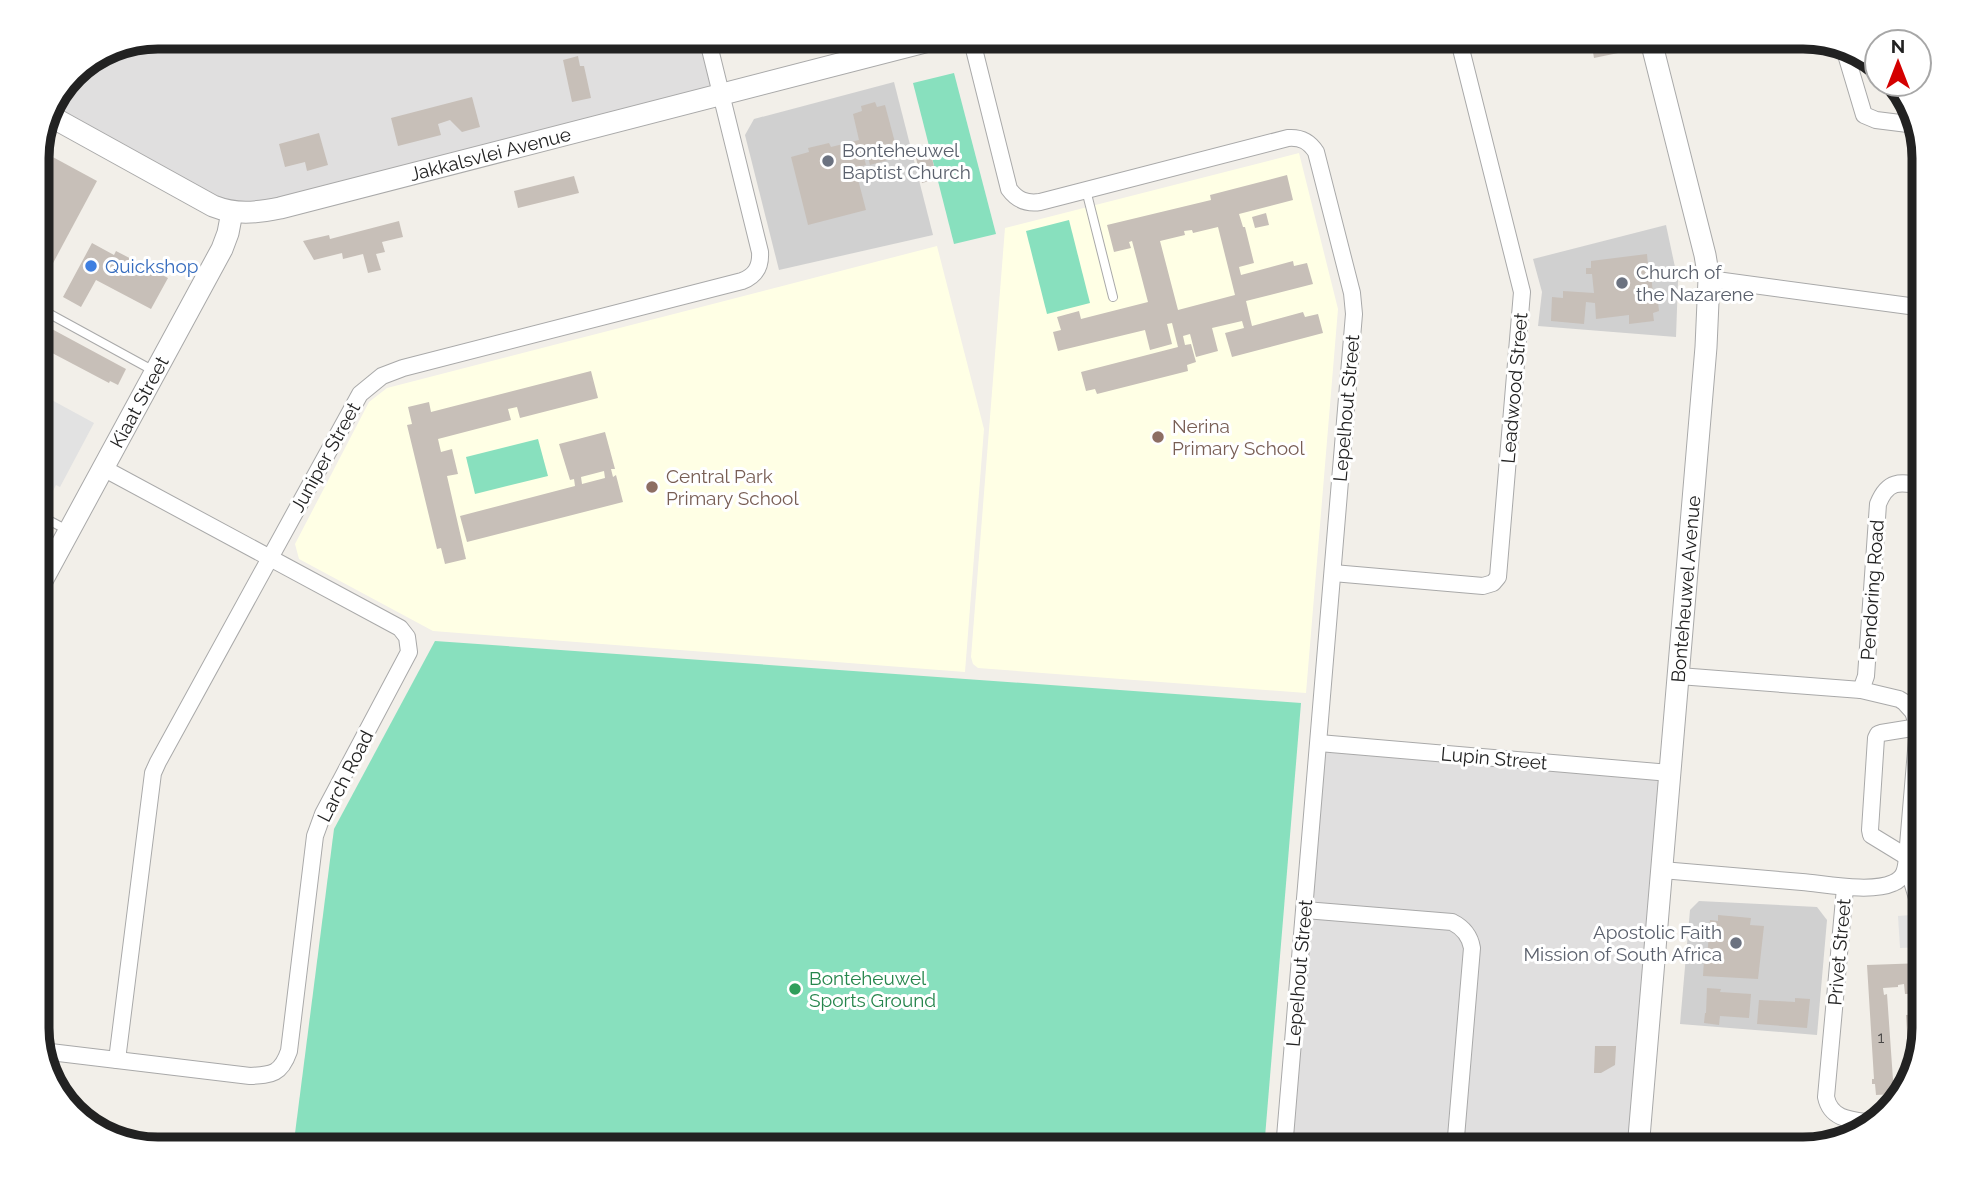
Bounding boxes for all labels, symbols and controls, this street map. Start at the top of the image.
north arrow [1863,28,1933,98]
text: N [1891,35,1905,57]
street label: Jakkalsvlei Avenue [407,123,573,185]
place label: Bonteheuwel Baptist Church [842,139,971,183]
marker: Bonteheuwel Baptist Church [820,153,836,169]
place label: Quickshop [105,255,198,277]
marker: Quickshop [83,258,99,274]
place label: Church of the Nazarene [1636,261,1754,305]
marker: Church of the Nazarene [1614,275,1630,291]
street label: Leadwood Street [1496,311,1532,464]
street label: Lepelhout Street [1329,333,1363,482]
street label: Kiaat Street [105,352,173,452]
street label: Juniper Street [286,398,365,516]
place label: Nerina Primary School [1172,415,1305,459]
marker: Nerina Primary School [1150,429,1166,445]
place label: Central Park Primary School [666,465,799,509]
marker: Central Park Primary School [644,479,660,495]
street label: Bonteheuwel Avenue [1667,495,1704,683]
street label: Pendoring Road [1856,519,1888,661]
street label: Larch Road [313,727,377,825]
street label: Lupin Street [1440,742,1549,774]
street label: Privet Street [1823,897,1855,1006]
street label: Lepelhout Street [1282,898,1316,1047]
place label: Apostolic Faith Mission of South Africa [1523,921,1722,965]
marker: Apostolic Faith Mission of South Africa [1728,935,1744,951]
place label: Bonteheuwel Sports Ground [809,967,936,1011]
marker: Bonteheuwel Sports Ground [787,981,803,997]
house number: 1 [1878,1028,1885,1047]

